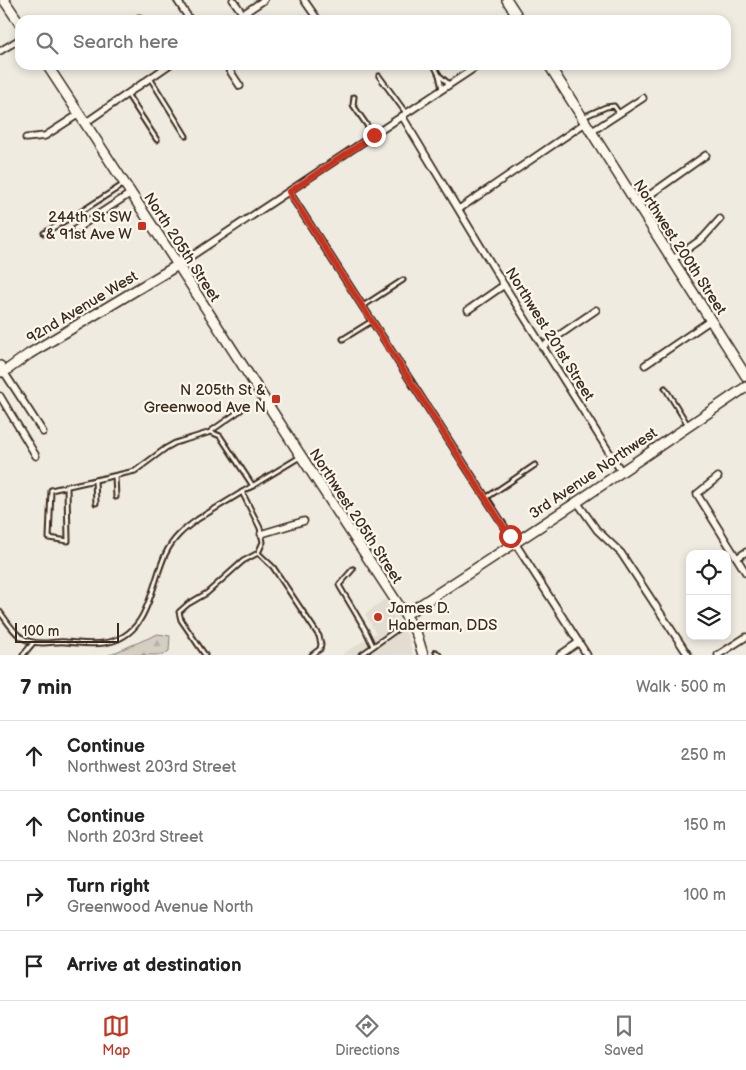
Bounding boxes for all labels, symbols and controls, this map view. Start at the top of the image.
search box [15,15,731,70]
icon: search [33,29,61,57]
text: Search here [73,31,178,54]
route end [363,124,386,147]
street label: Northwest 200th Street [629,176,731,319]
street label: North 205th Street [139,189,224,306]
place label: 244th St SW & 91st Ave W [46,208,132,244]
marker: 244th St SW & 91st Ave W [136,220,148,232]
street label: Northwest 201st Street [501,264,599,405]
street label: 92nd Avenue West [23,267,142,348]
place label: N 205th St & Greenwood Ave N [144,381,266,417]
marker: N 205th St & Greenwood Ave N [270,393,282,405]
street label: 3rd Avenue Northwest [526,423,661,523]
street label: Northwest 205th Street [305,445,407,588]
route start [499,525,522,548]
map controls [686,550,731,640]
button: locate [686,550,731,595]
button: layers [686,595,731,640]
place label: James D. Haberman, DDS [388,599,497,635]
marker: James D. Haberman, DDS [372,611,384,623]
scale bar [15,620,119,643]
text: 100 m [22,623,59,640]
text: 7 min [20,675,72,700]
text: Walk · 500 m [636,678,726,697]
text: Continue [67,735,145,758]
icon: ahead [20,742,48,770]
text: 250 m [680,746,726,765]
text: Northwest 203rd Street [67,758,236,777]
text: Continue [67,805,145,828]
icon: ahead [20,812,48,840]
text: 150 m [684,816,726,835]
text: North 203rd Street [67,828,203,847]
text: Turn right [67,875,150,898]
icon: right [20,882,48,910]
text: 100 m [683,886,726,905]
text: Greenwood Avenue North [67,898,253,917]
icon: arrive [20,952,48,980]
text: Arrive at destination [67,954,242,977]
tab: Map [102,1012,131,1059]
tab: Directions [335,1012,400,1059]
tab: Saved [604,1012,644,1059]

